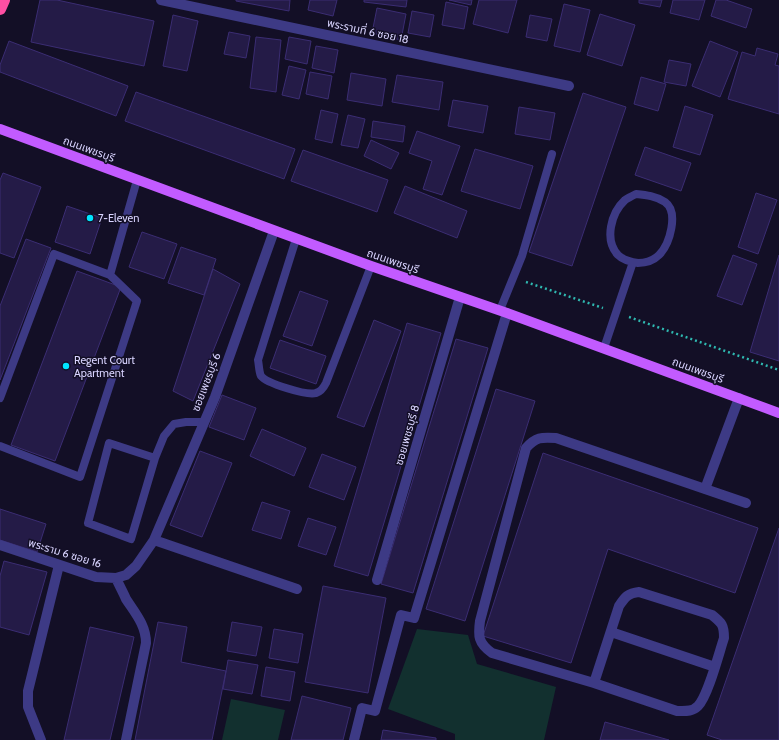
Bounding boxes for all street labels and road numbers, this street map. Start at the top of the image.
street label: พระรามที่ 6 ซอย 18 [326,15,410,46]
street label: ถนนเพชรบุรี [61,133,117,165]
street label: ถนนเพชรบุรี [365,246,421,277]
street label: ซอยเพชรบุรี 6 [188,351,224,413]
street label: ถนนเพชรบุรี [670,354,726,386]
street label: ซอยเพชรบุรี 8 [392,403,422,467]
street label: พระราม 6 ซอย 16 [27,535,103,571]

